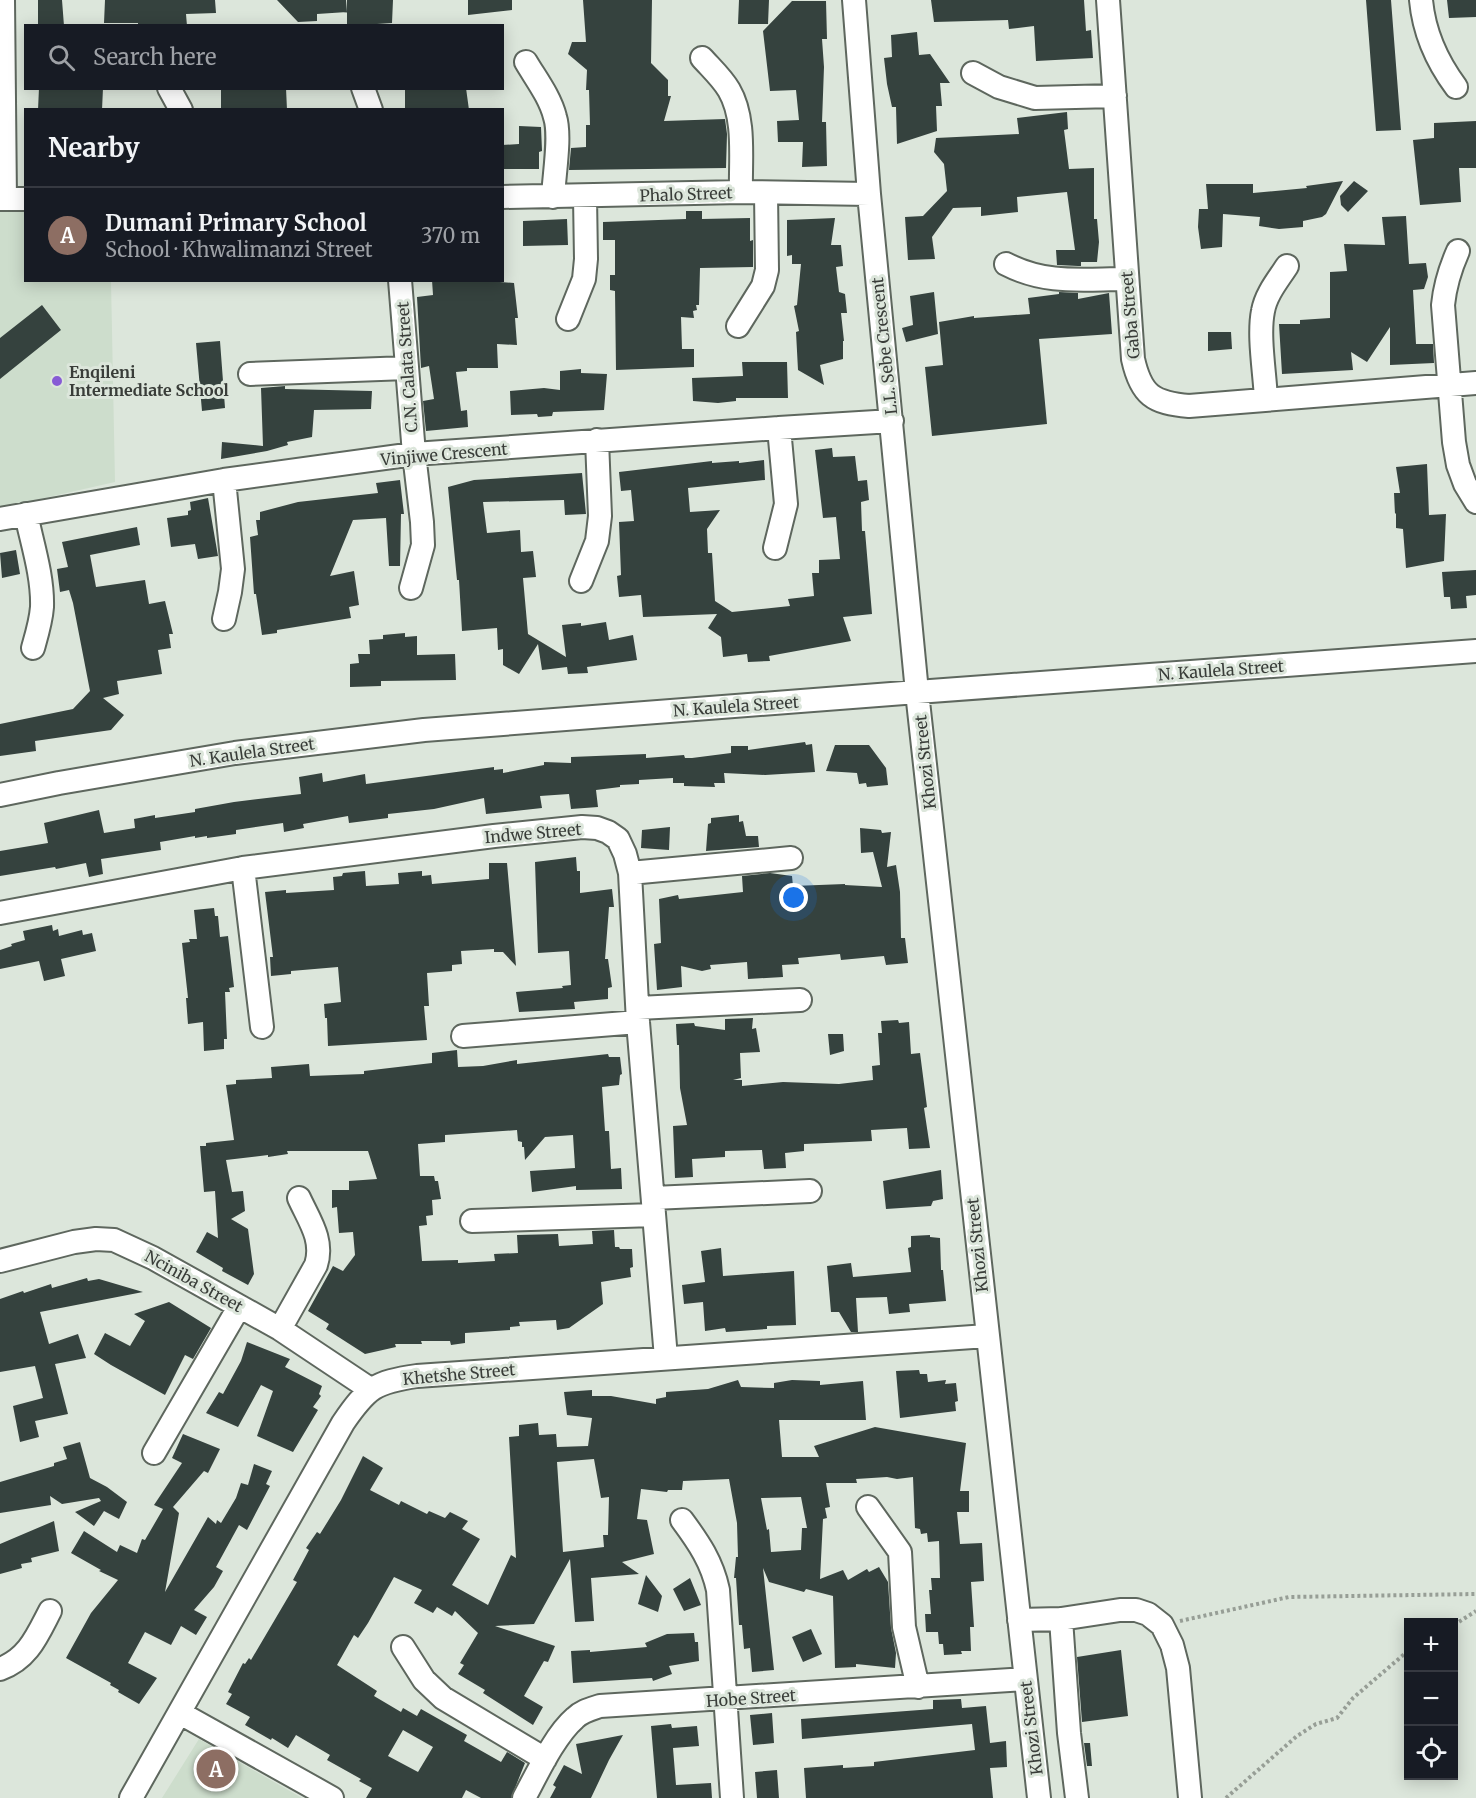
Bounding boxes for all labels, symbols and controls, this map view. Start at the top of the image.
search box [24,24,504,90]
icon: search [45,41,78,74]
text: Search here [93,43,216,71]
text: Nearby [48,131,140,164]
street label: Phalo Street [639,182,734,206]
text: Dumani Primary School [105,209,367,237]
text: A [60,223,75,248]
text: 370 m [421,223,480,248]
text: School · Khwalimanzi Street [105,237,373,262]
street label: Gaba Street [1116,270,1144,360]
street label: L.L. Sebe Crescent [867,276,901,416]
street label: C.N. Calata Street [392,300,422,433]
place label: Enqileni Intermediate School [69,362,229,400]
marker: Enqileni Intermediate School [50,374,64,388]
street label: Vinjiwe Crescent [379,438,509,470]
street label: N. Kaulela Street [1157,656,1285,684]
street label: N. Kaulela Street [672,692,800,720]
street label: Khozi Street [910,713,940,810]
street label: N. Kaulela Street [188,733,317,771]
street label: Indwe Street [484,819,583,847]
your location [779,883,808,912]
street label: Khozi Street [962,1196,992,1293]
street label: Nciniba Street [141,1246,247,1317]
street label: Khetshe Street [402,1359,517,1389]
map controls [1404,1618,1458,1780]
button: + [1404,1618,1458,1672]
button: − [1404,1672,1458,1726]
street label: Khozi Street [1015,1679,1047,1776]
street label: Hobe Street [705,1685,797,1711]
button: locate [1404,1726,1458,1780]
pin: A [196,1746,236,1792]

